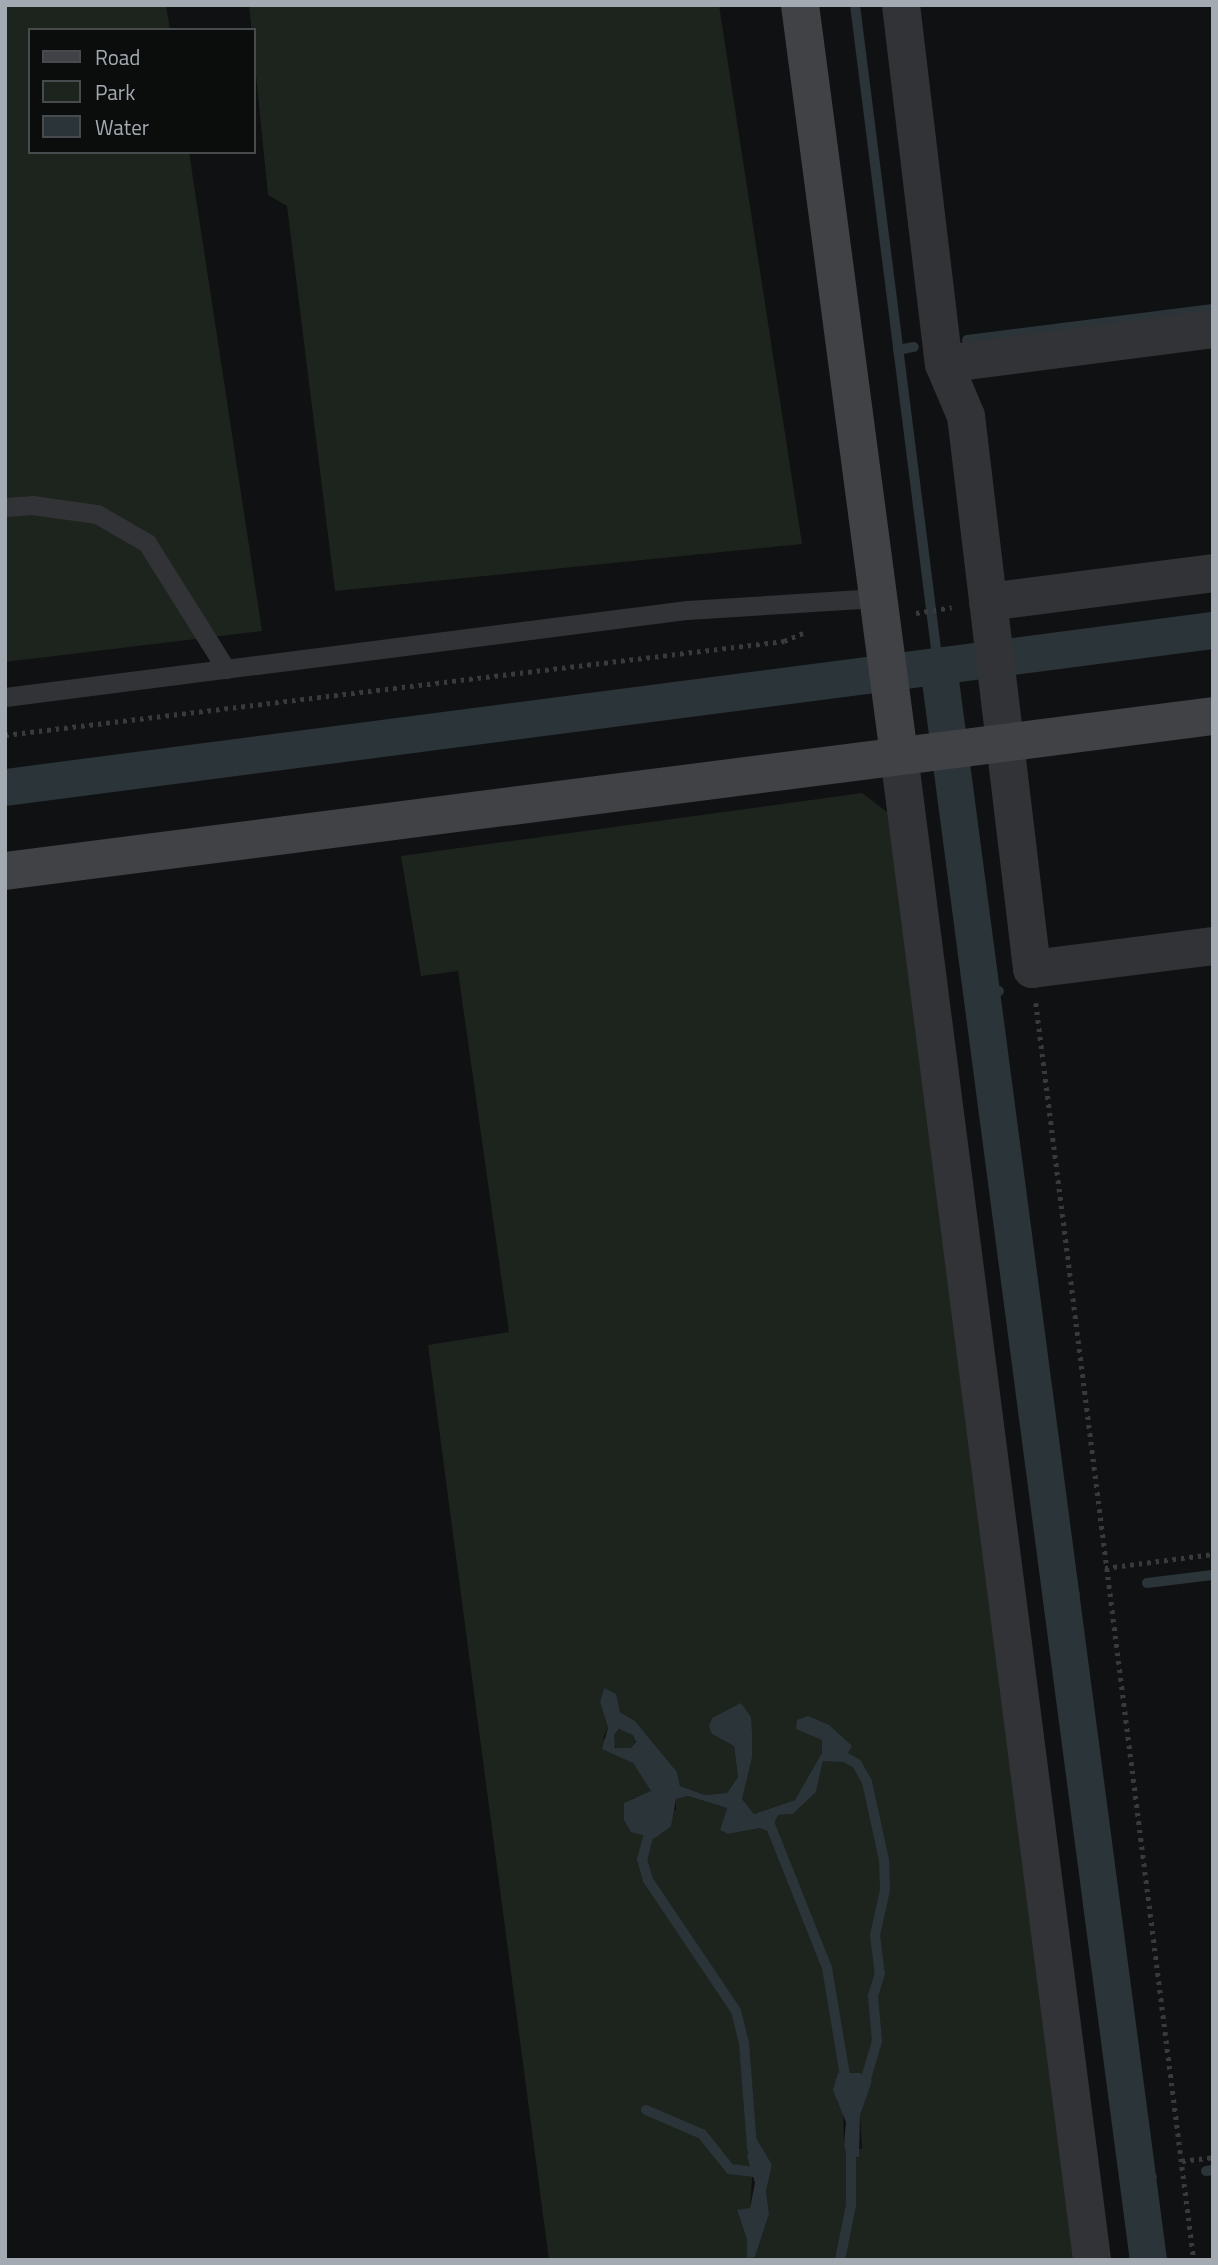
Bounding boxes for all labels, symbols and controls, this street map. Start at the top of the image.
legend [28,28,256,154]
text: Road [95,41,140,73]
text: Park [95,76,135,108]
text: Water [95,111,149,143]

